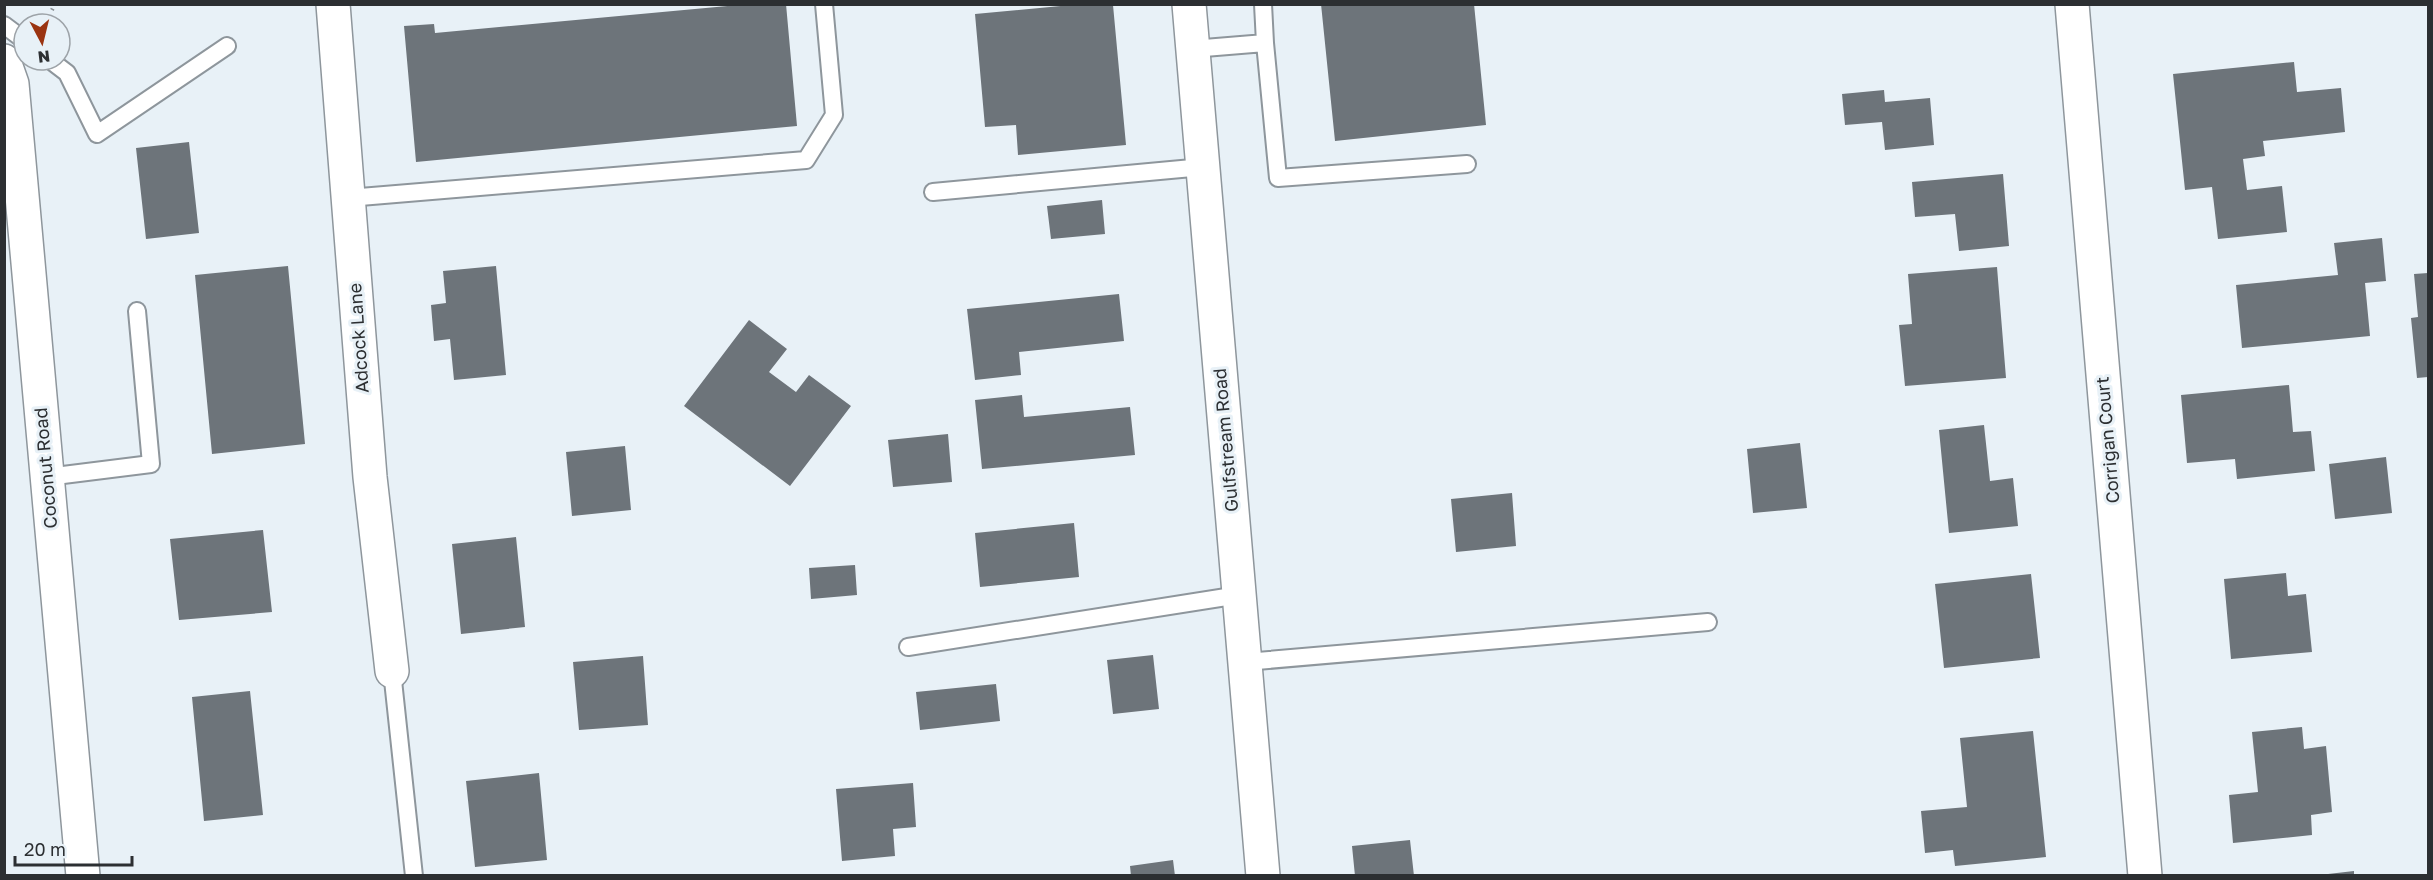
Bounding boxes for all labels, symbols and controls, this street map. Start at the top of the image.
north arrow [12,12,72,72]
text: N [37,46,51,68]
street label: Adcock Lane [343,282,373,394]
street label: Gulfstream Road [1208,367,1242,513]
street label: Corrigan Court [2091,376,2124,504]
street label: Coconut Road [29,407,61,530]
scale bar [15,829,132,867]
text: 20 m [24,838,66,860]

